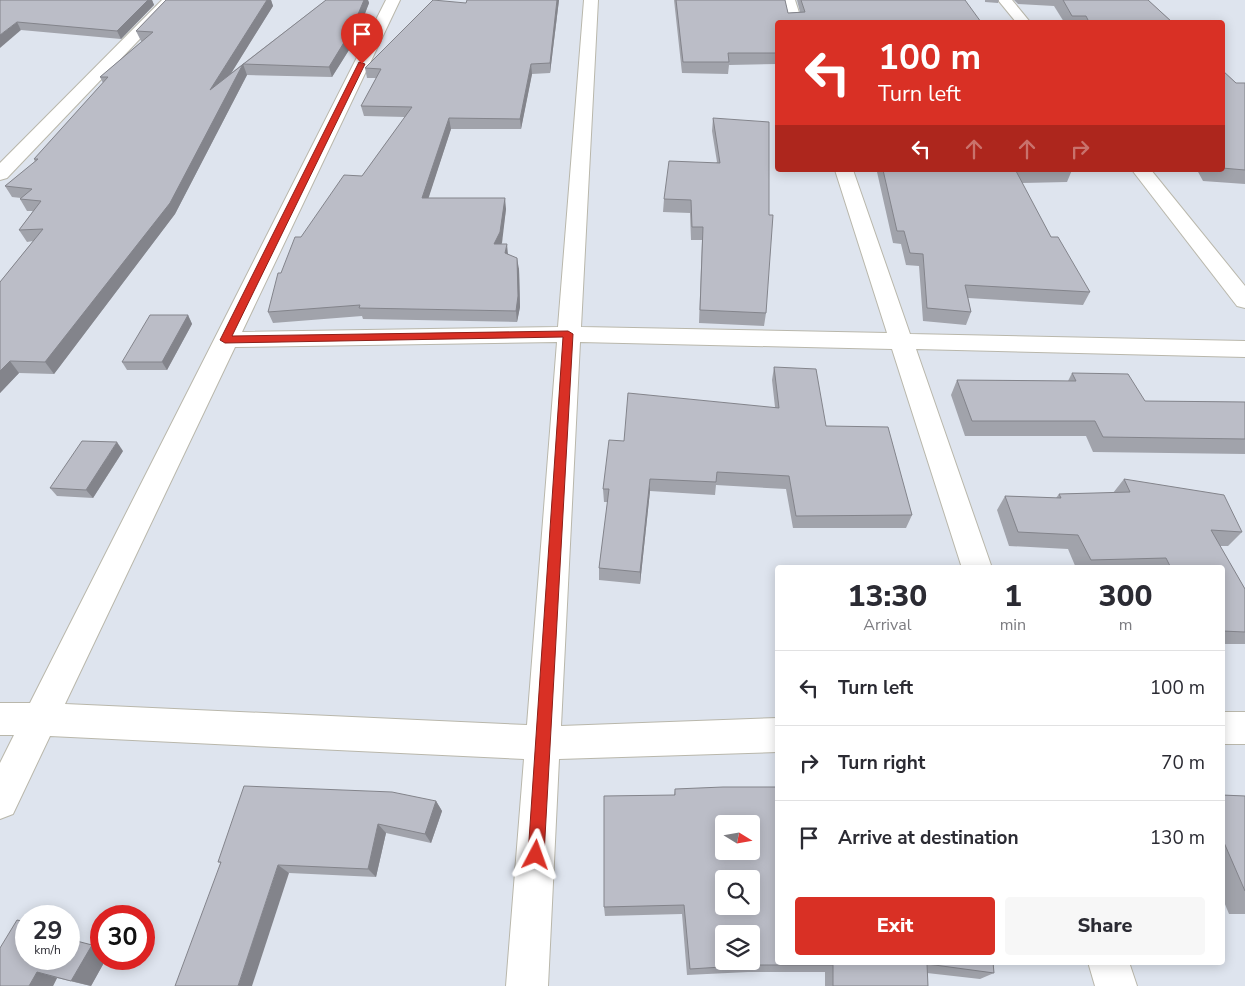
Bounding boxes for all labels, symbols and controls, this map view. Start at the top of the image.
pin [341,13,383,64]
icon: arrive [348,20,376,48]
text: 100 m [878,34,981,81]
icon: left [795,40,860,105]
text: Turn left [878,79,961,109]
icon: left [907,135,935,163]
icon: ahead [960,135,988,163]
icon: ahead [1013,135,1041,163]
icon: right [1066,135,1094,163]
text: 13:30 [847,576,927,617]
text: 1 [1004,576,1022,617]
text: 300 [1099,576,1153,617]
text: Arrival [863,614,911,636]
text: min [1000,614,1026,636]
text: m [1119,614,1132,636]
icon: left [795,674,823,702]
text: Turn left [838,675,913,701]
text: 100 m [1150,675,1205,701]
icon: right [795,749,823,777]
text: Turn right [838,750,925,776]
text: 70 m [1161,750,1205,776]
north arrow [715,815,760,860]
map controls [715,815,760,970]
icon: arrive [795,824,823,852]
text: Arrive at destination [838,825,1019,851]
text: 130 m [1150,825,1205,851]
position arrow [509,828,561,880]
button: search [715,870,760,915]
button: Exit [795,897,995,955]
button: Share [1005,897,1205,955]
speed limit sign: 30 [90,905,155,970]
text: 29 [32,914,63,948]
button: layers [715,925,760,970]
text: km/h [34,942,61,958]

